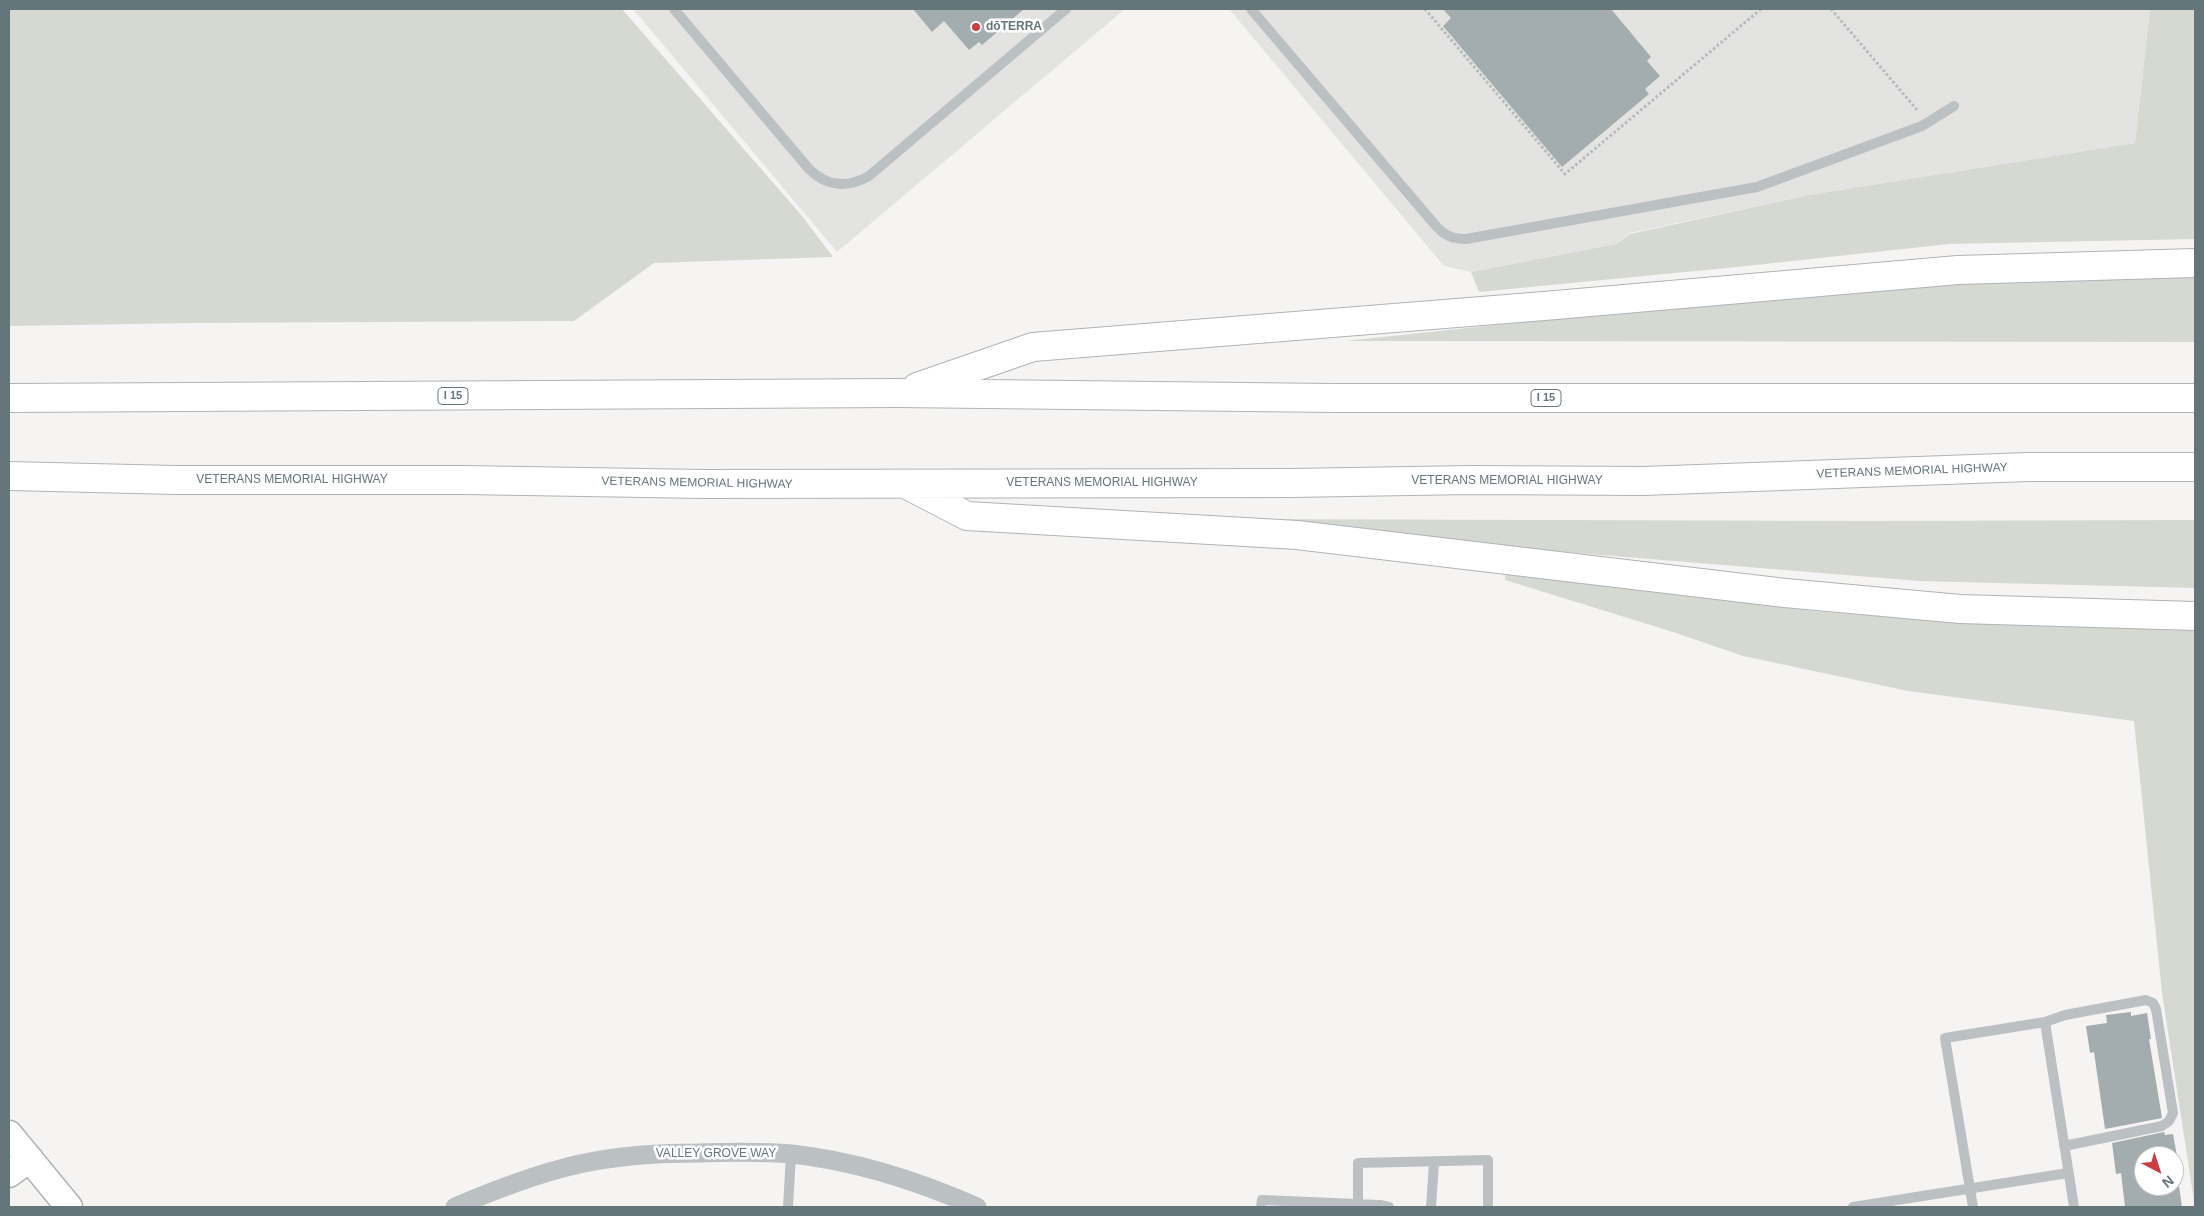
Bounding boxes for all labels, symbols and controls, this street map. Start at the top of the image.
place label: dōTERRA [986,20,1042,34]
marker: dōTERRA [970,21,982,33]
road number: I 15 [438,388,468,404]
road number: I 15 [1531,389,1561,406]
street label: VETERANS MEMORIAL HIGHWAY [1816,460,2008,482]
street label: VETERANS MEMORIAL HIGHWAY [196,473,388,487]
street label: VETERANS MEMORIAL HIGHWAY [601,474,793,492]
street label: VETERANS MEMORIAL HIGHWAY [1411,474,1603,488]
street label: VETERANS MEMORIAL HIGHWAY [1006,476,1198,490]
north arrow [2134,1146,2184,1196]
street label: VALLEY GROVE WAY [656,1147,776,1161]
text: N [2159,1172,2177,1191]

